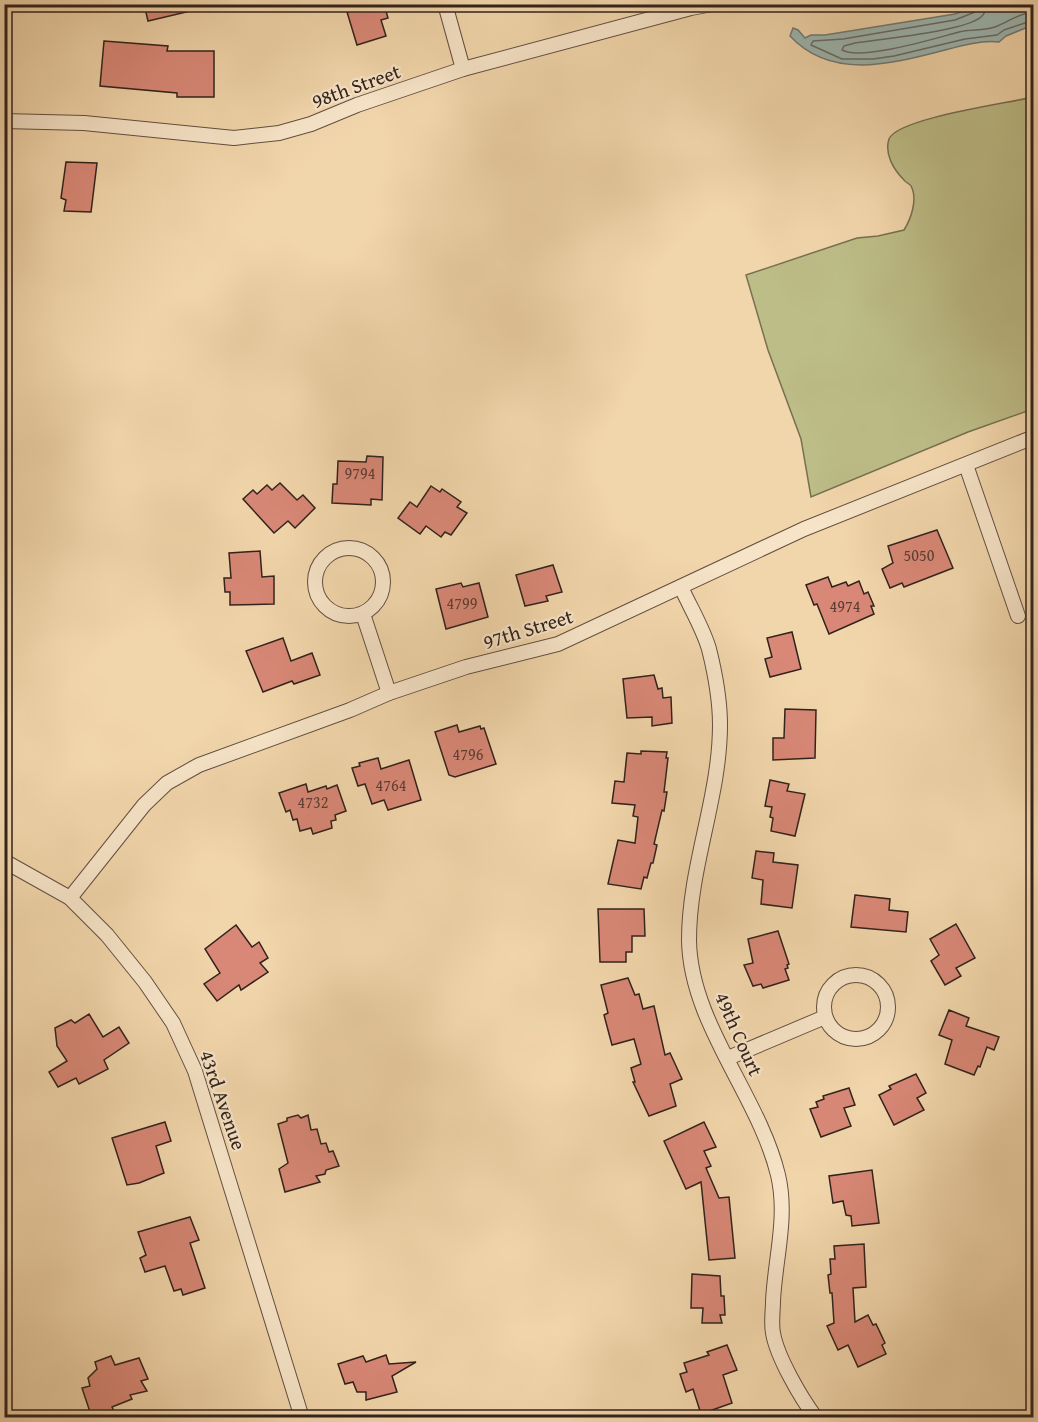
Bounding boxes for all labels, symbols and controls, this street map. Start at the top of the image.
street label: 98th Street [307,56,404,115]
house number: 9794 [345,461,376,485]
house number: 5050 [904,543,935,567]
house number: 4799 [447,591,478,615]
house number: 4974 [830,594,861,618]
street label: 97th Street [479,601,576,656]
house number: 4796 [453,742,484,766]
house number: 4764 [376,773,407,797]
house number: 4732 [298,790,328,814]
street label: 49th Court [708,987,771,1080]
street label: 43rd Avenue [193,1046,254,1154]

